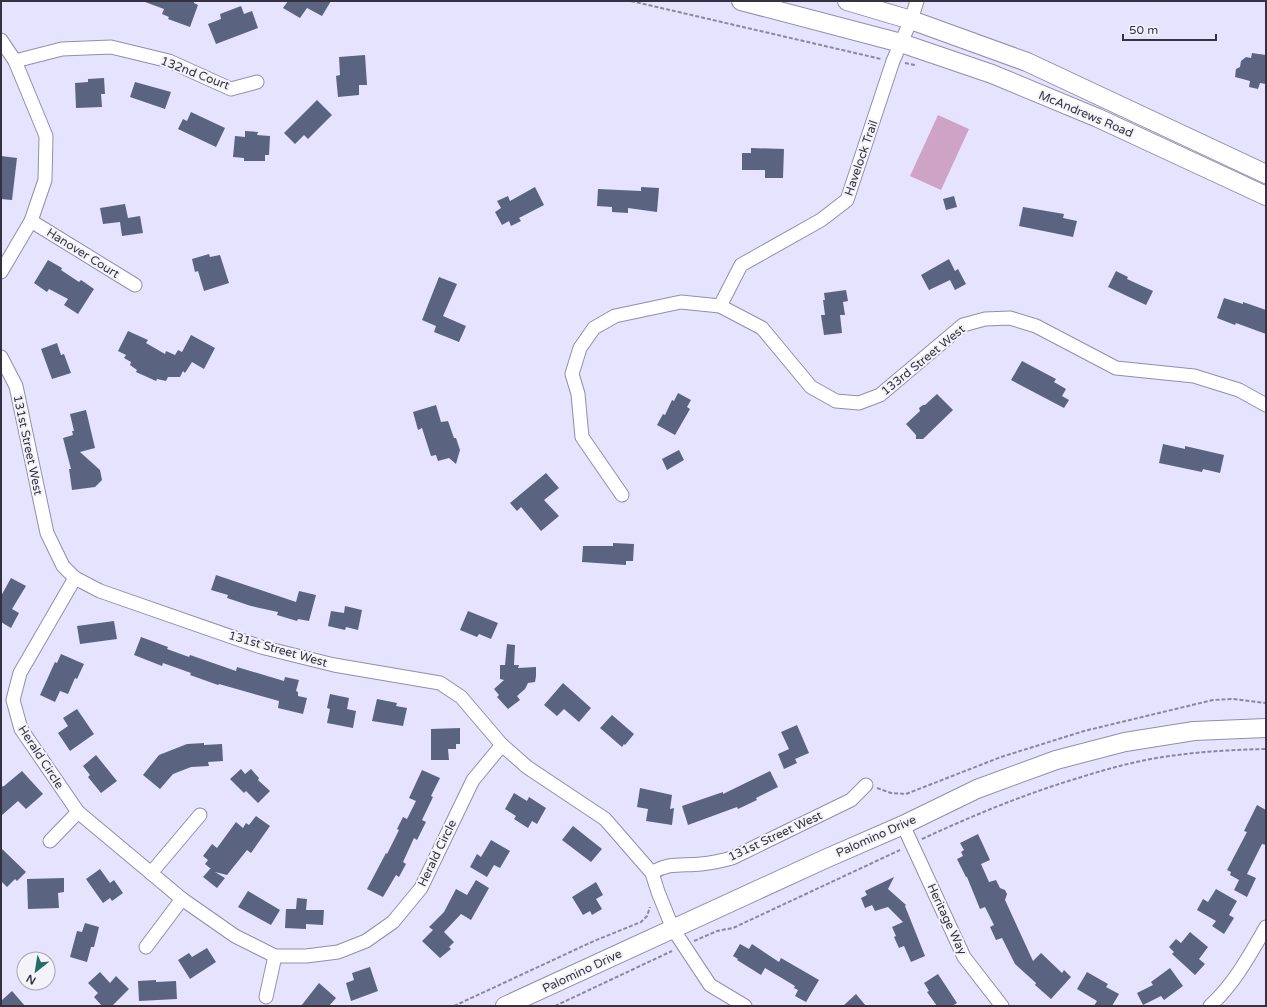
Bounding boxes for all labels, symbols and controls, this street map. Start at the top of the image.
scale bar [1123,16,1216,42]
text: 50 m [1129,23,1158,37]
street label: 132nd Court [159,53,232,93]
street label: McAndrews Road [1037,88,1135,140]
street label: Havelock Trail [842,118,880,198]
street label: Hanover Court [44,225,122,281]
street label: 133rd Street West [878,322,968,398]
street label: 131st Street West [11,394,46,497]
street label: 131st Street West [227,628,329,670]
street label: Herald Circle [15,723,67,791]
street label: 131st Street West [726,808,825,864]
street label: Palomino Drive [834,812,918,860]
street label: Herald Circle [415,817,459,889]
street label: Heritage Way [924,881,970,957]
street label: Palomino Drive [540,946,624,996]
north arrow [16,951,56,991]
text: N [24,971,38,987]

